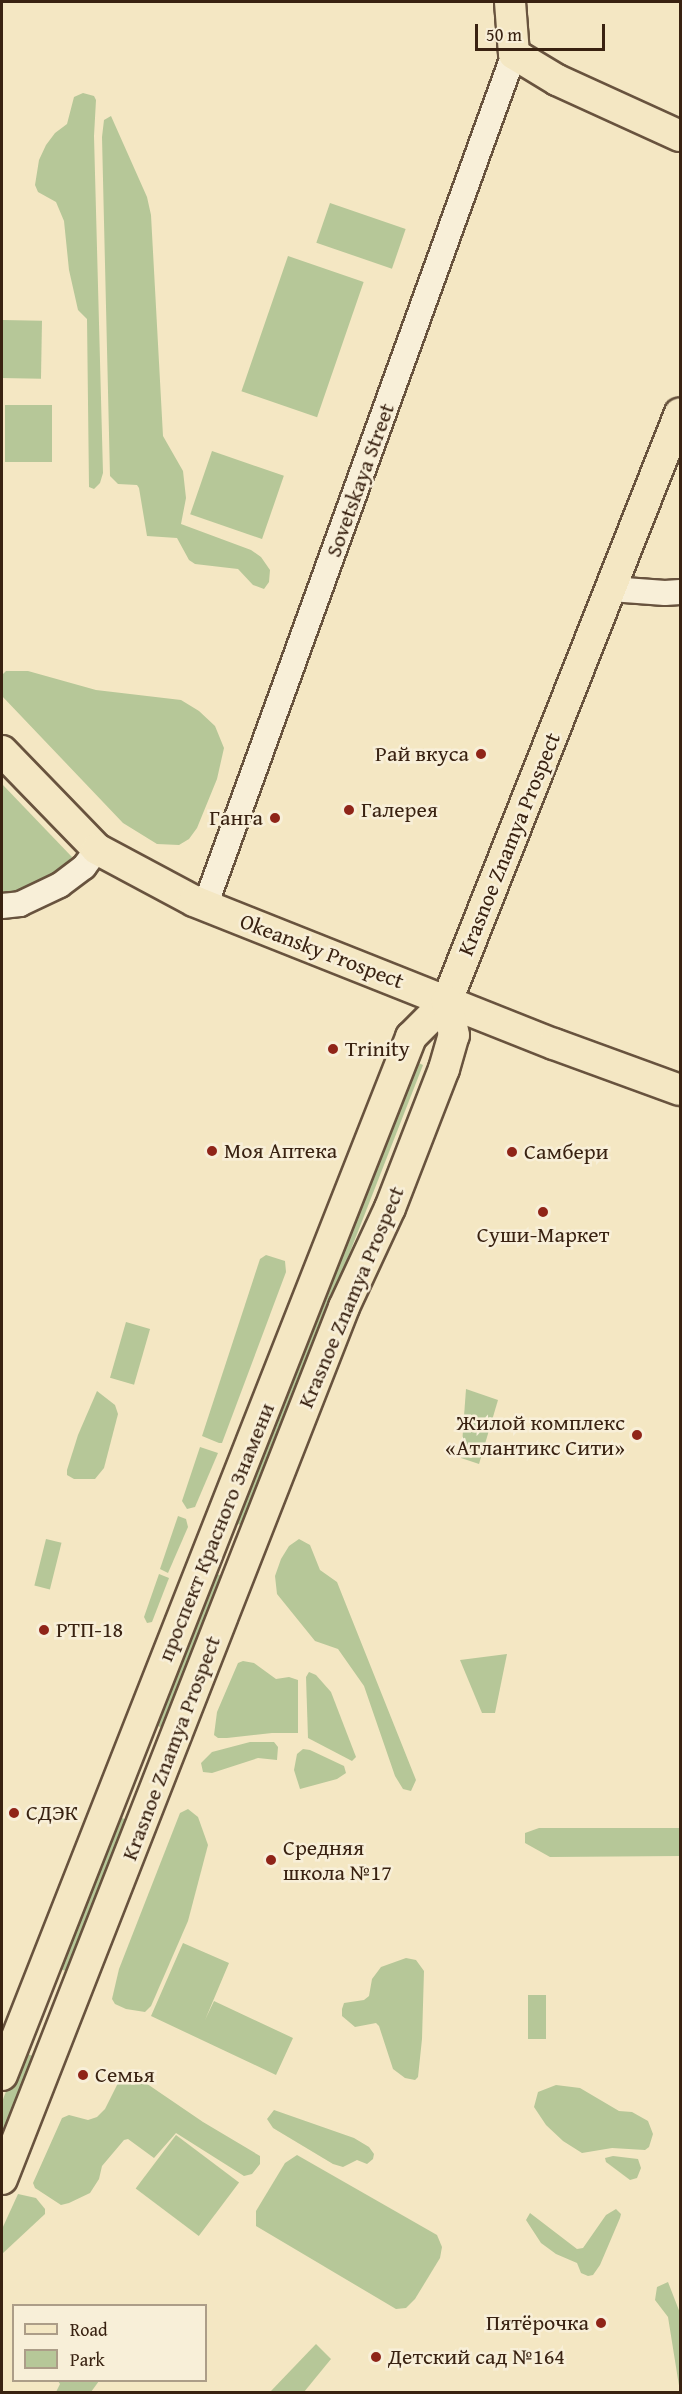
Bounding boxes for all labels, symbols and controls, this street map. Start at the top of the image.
scale bar [478,12,608,50]
text: 50 m [486,21,522,48]
street label: Sovetskaya Street [320,399,400,561]
street label: Krasnoe Znamya Prospect [452,729,566,959]
place label: Рай вкуса [375,741,469,767]
marker: Рай вкуса [474,747,488,761]
place label: Галерея [361,797,438,823]
marker: Галерея [342,803,356,817]
place label: Ганга [209,805,263,831]
marker: Ганга [268,811,282,825]
street label: Okeansky Prospect [236,908,408,994]
place label: Trinity [345,1036,410,1062]
marker: Trinity [326,1042,340,1056]
place label: Моя Аптека [224,1138,337,1164]
place label: Самбери [524,1139,609,1165]
marker: Моя Аптека [205,1144,219,1158]
marker: Самбери [505,1145,519,1159]
street label: Krasnoe Znamya Prospect [292,1182,410,1412]
marker: Суши-Маркет [536,1205,550,1219]
place label: Суши-Маркет [477,1222,609,1248]
street label: проспект Красного Знамени [152,1399,280,1665]
place label: Жилой комплекс «Атлантикс Сити» [445,1409,625,1460]
marker: Жилой комплекс «Атлантикс Сити» [630,1428,644,1442]
place label: РТП-18 [56,1617,123,1643]
marker: РТП-18 [37,1623,51,1637]
street label: Krasnoe Znamya Prospect [116,1632,226,1864]
place label: СДЭК [26,1800,78,1826]
marker: СДЭК [7,1806,21,1820]
place label: Средняя школа №17 [283,1834,392,1886]
marker: Средняя школа №17 [264,1853,278,1867]
place label: Семья [95,2062,155,2088]
marker: Семья [76,2068,90,2082]
legend [12,2304,207,2382]
place label: Пятёрочка [486,2310,589,2336]
text: Road [70,2316,108,2343]
marker: Пятёрочка [594,2316,608,2330]
place label: Детский сад №164 [388,2344,565,2370]
text: Park [70,2346,105,2373]
marker: Детский сад №164 [369,2350,383,2364]

